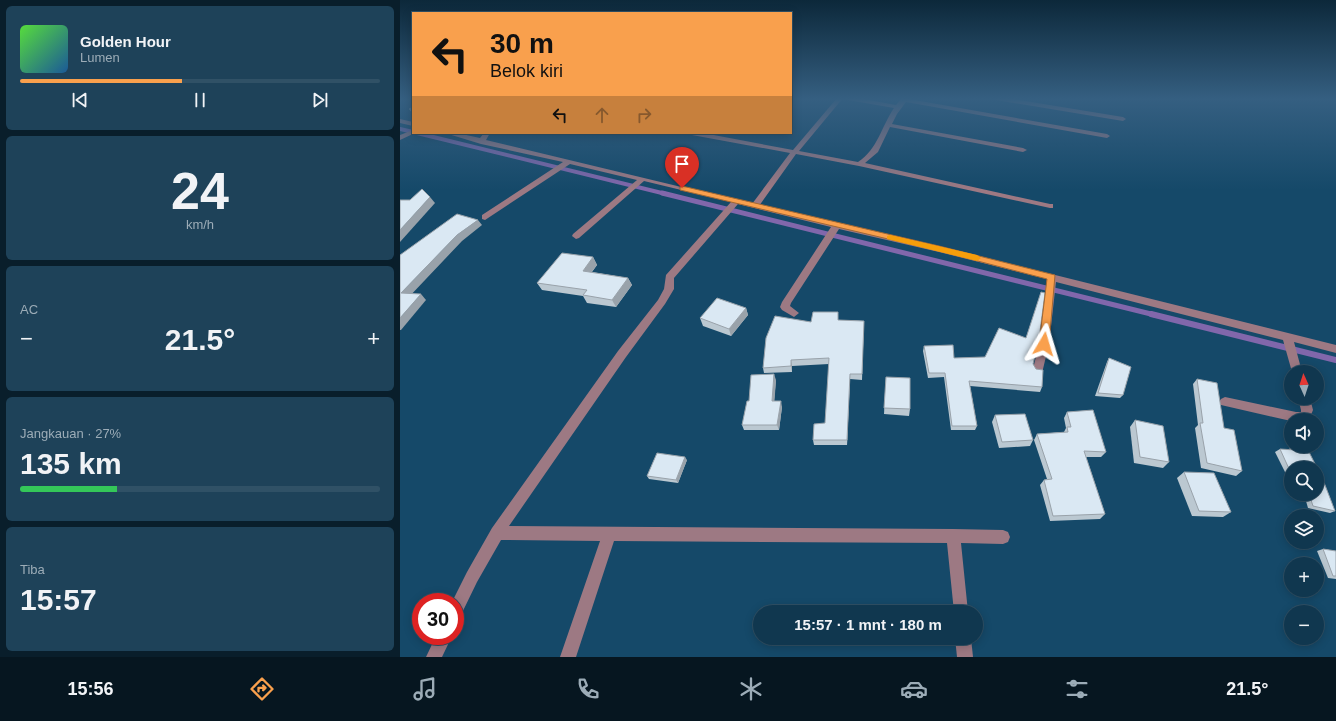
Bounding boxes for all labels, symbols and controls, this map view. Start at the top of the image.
icon: left [424,28,476,80]
text: 30 m [490,28,554,59]
text: Golden Hour [80,33,171,50]
text: Lumen [80,50,120,65]
text: Belok kiri [490,61,563,81]
icon: previous [69,89,91,111]
icon: pause [189,89,211,111]
icon: next [309,89,331,111]
icon: left [549,104,571,126]
icon: ahead [591,104,613,126]
icon: right [633,104,655,126]
pin [665,147,699,188]
icon: arrive [671,153,693,175]
text: 24 [171,162,229,220]
text: km/h [186,217,214,232]
text: AC [20,302,38,317]
text: 21.5° [165,323,235,356]
position arrow [1023,323,1065,365]
text: − [20,326,33,351]
text: + [367,326,380,351]
north arrow [1284,365,1324,405]
map controls [1284,365,1324,645]
button: sound [1284,413,1324,453]
text: Jangkauan · 27% [20,426,121,441]
text: 135 km [20,447,122,480]
button: search [1284,461,1324,501]
button: layers [1284,509,1324,549]
button: + [1284,557,1324,597]
text: Tiba [20,562,45,577]
text: 15:57 [20,583,97,616]
speed limit sign: 30 [412,593,464,645]
button: − [1284,605,1324,645]
text: 15:57 · 1 mnt · 180 m [794,616,942,633]
icon: directions [248,675,276,703]
icon: music [411,675,439,703]
icon: phone [574,675,602,703]
icon: climate [737,675,765,703]
icon: car [900,675,928,703]
icon: filters [1063,675,1091,703]
text: 15:56 [67,679,114,699]
text: 21.5° [1226,679,1268,699]

